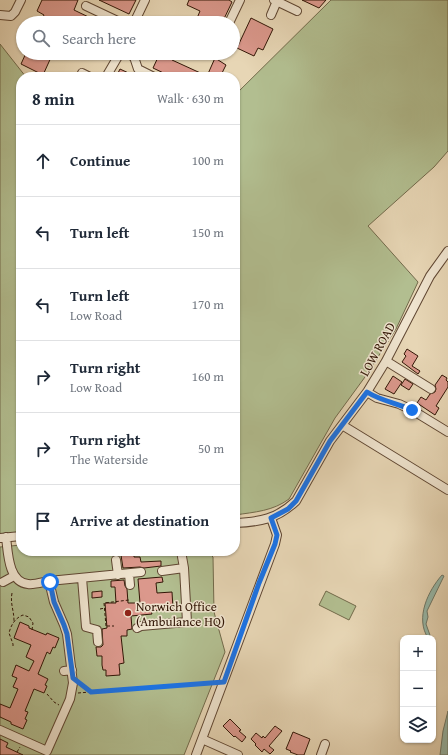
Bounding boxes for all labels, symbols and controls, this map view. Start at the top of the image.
search box [16,16,240,60]
icon: search [30,27,52,49]
text: Search here [62,28,136,49]
text: 8 min [32,86,74,111]
text: Walk · 630 m [157,89,224,108]
icon: ahead [32,150,54,172]
text: Continue [70,150,131,171]
text: 100 m [192,151,224,170]
icon: left [32,222,54,244]
text: Turn left [70,222,129,243]
text: 150 m [192,223,224,242]
text: Turn left [70,285,129,306]
icon: left [32,294,54,316]
text: 170 m [192,295,224,314]
text: Low Road [70,306,122,325]
street label: LOW ROAD [355,319,400,380]
text: Turn right [70,357,141,378]
icon: right [32,366,54,388]
text: 160 m [192,367,224,386]
text: Low Road [70,378,122,397]
route end [403,401,421,419]
text: Turn right [70,429,141,450]
icon: right [32,438,54,460]
text: 50 m [198,439,224,458]
text: The Waterside [70,450,148,469]
icon: arrive [32,510,54,532]
text: Arrive at destination [70,510,209,531]
route start [41,573,59,591]
place label: Norwich Office (Ambulance HQ) [136,597,225,631]
marker: Norwich Office (Ambulance HQ) [123,608,133,618]
map controls [400,635,436,743]
button: + [400,635,436,671]
button: − [400,671,436,707]
button: layers [400,707,436,743]

